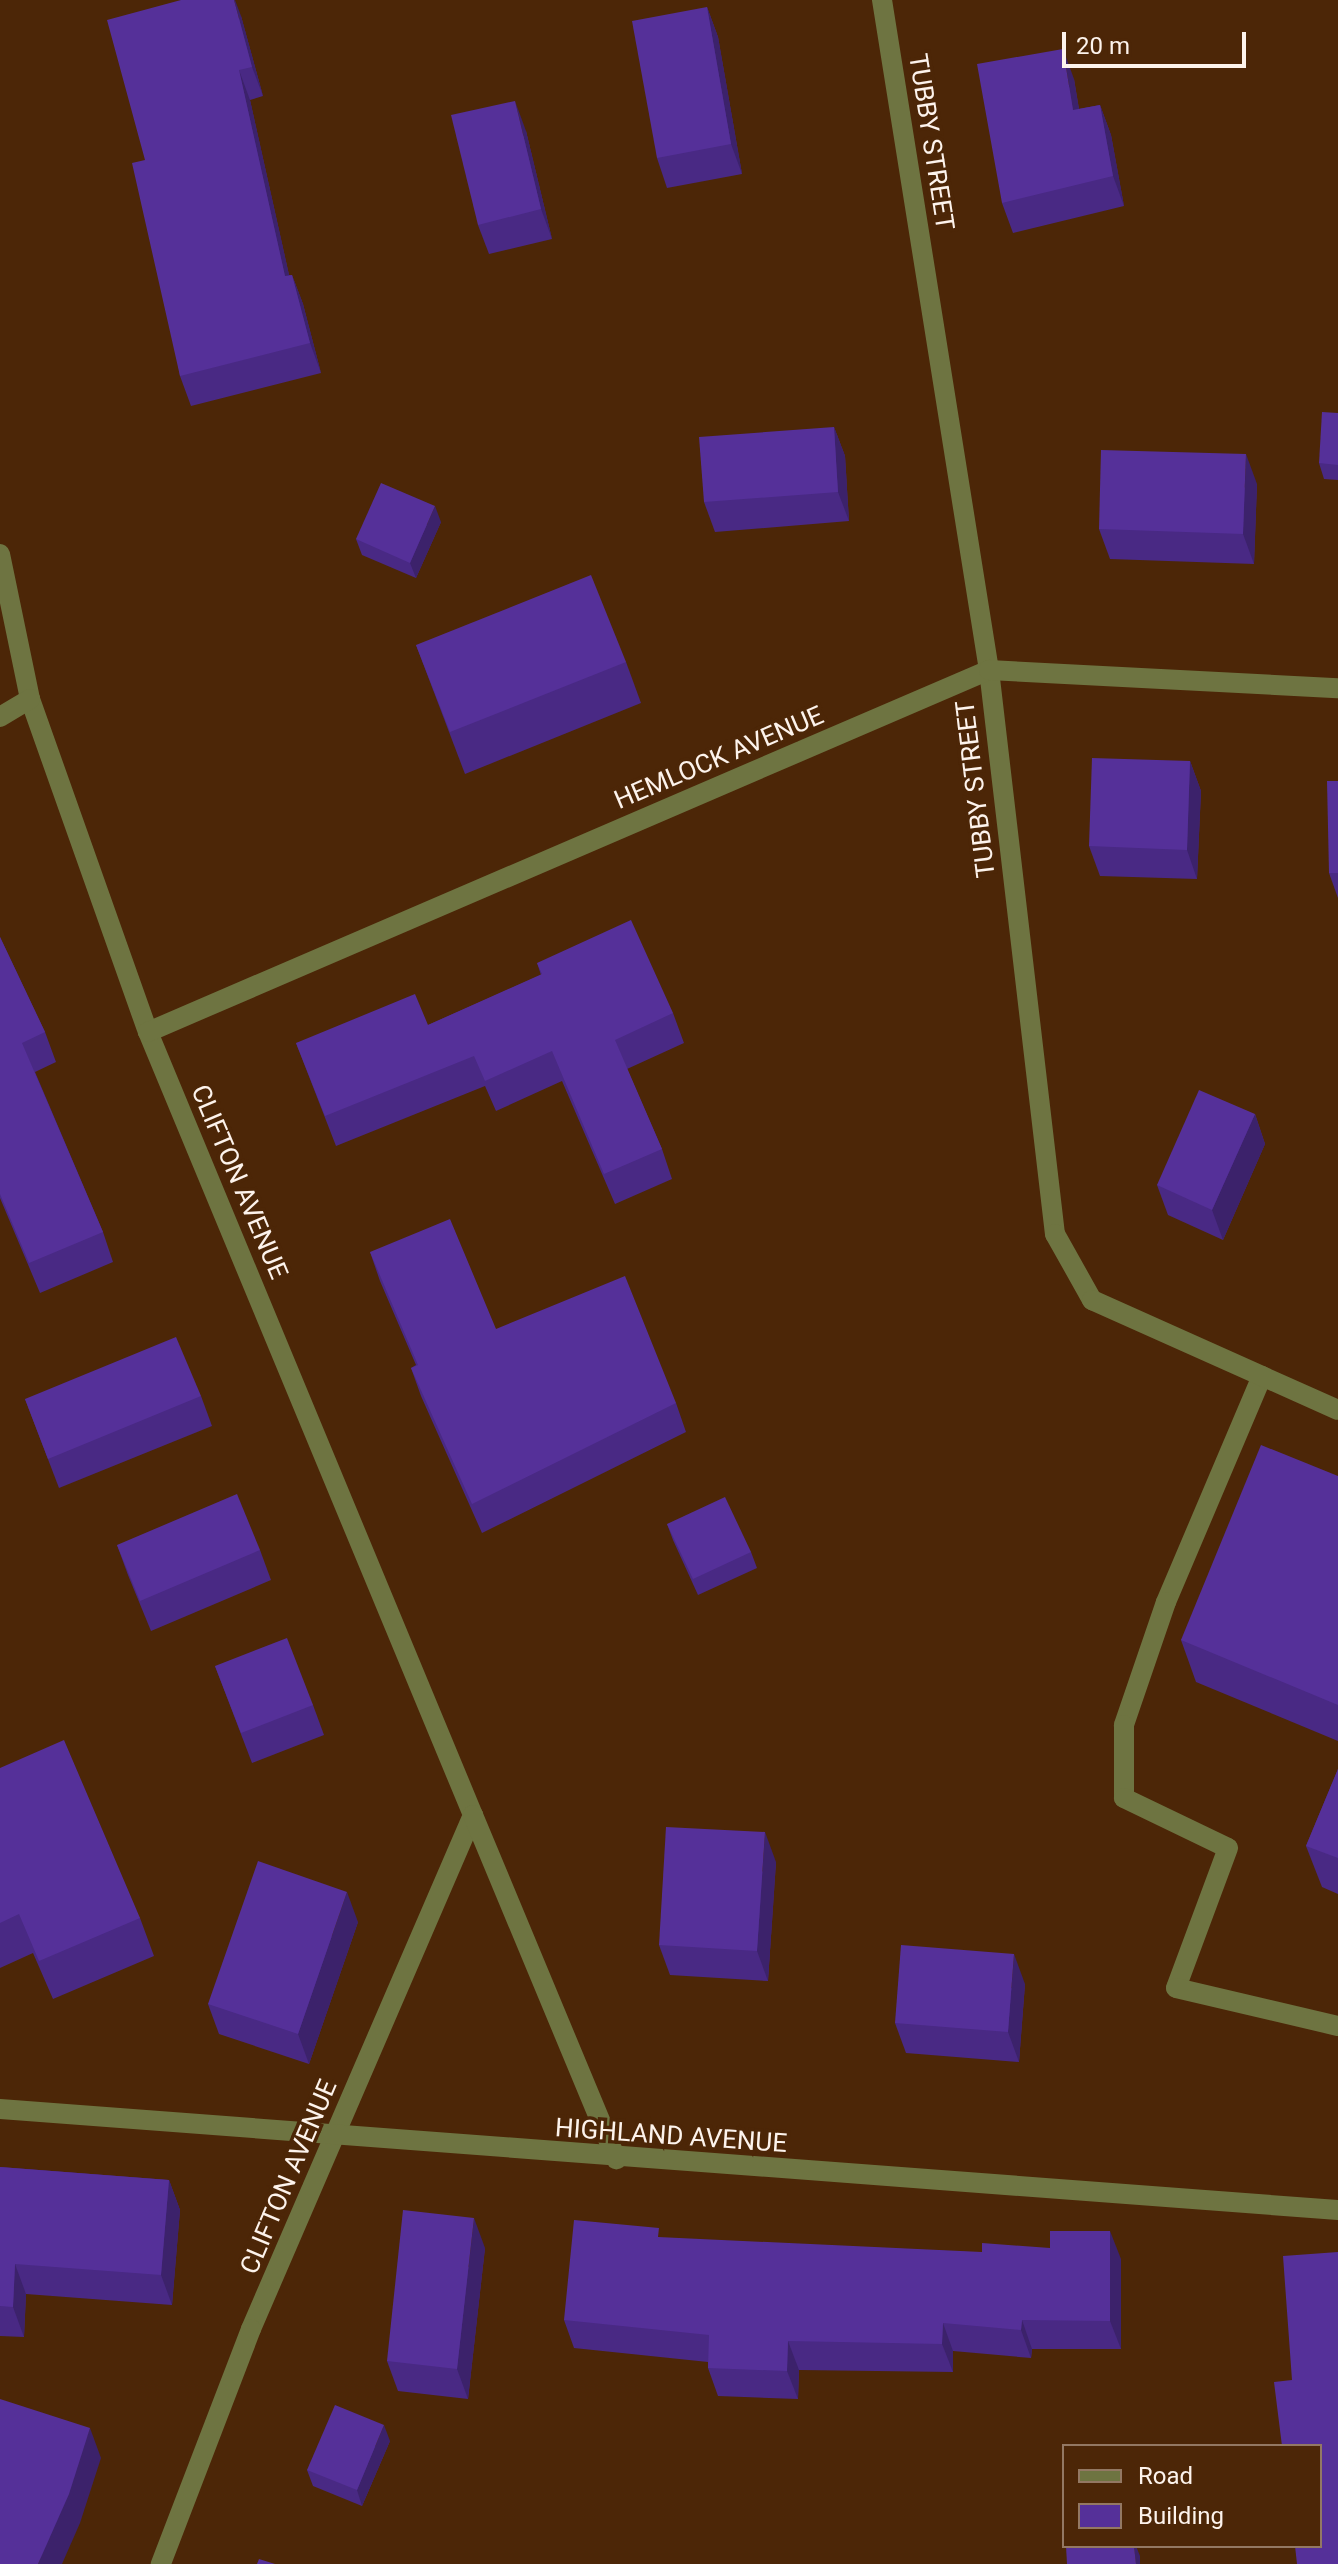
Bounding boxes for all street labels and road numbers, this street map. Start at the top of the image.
street label: TUBBY STREET [902,51,960,233]
street label: TUBBY STREET [950,699,1002,879]
street label: HEMLOCK AVENUE [610,700,828,816]
street label: CLIFTON AVENUE [184,1080,294,1284]
street label: CLIFTON AVENUE [234,2075,344,2279]
street label: HIGHLAND AVENUE [554,2112,788,2160]

